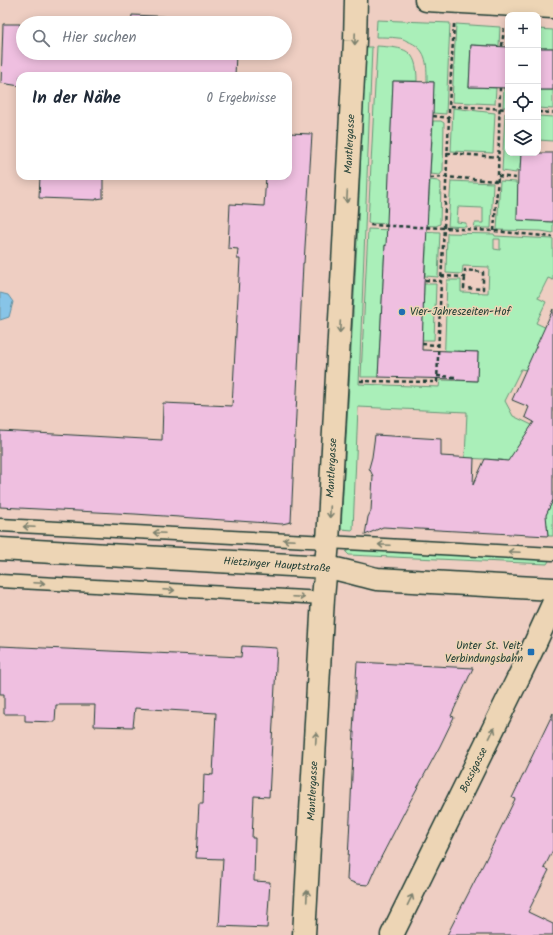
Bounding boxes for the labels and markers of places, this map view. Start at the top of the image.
place label: Vier-Jahreszeiten-Hof [410,303,512,321]
marker: Vier-Jahreszeiten-Hof [397,307,407,317]
place label: Unter St. Veit, Verbindungsbahn [445,637,523,668]
marker: Unter St. Veit, Verbindungsbahn [526,647,536,657]

